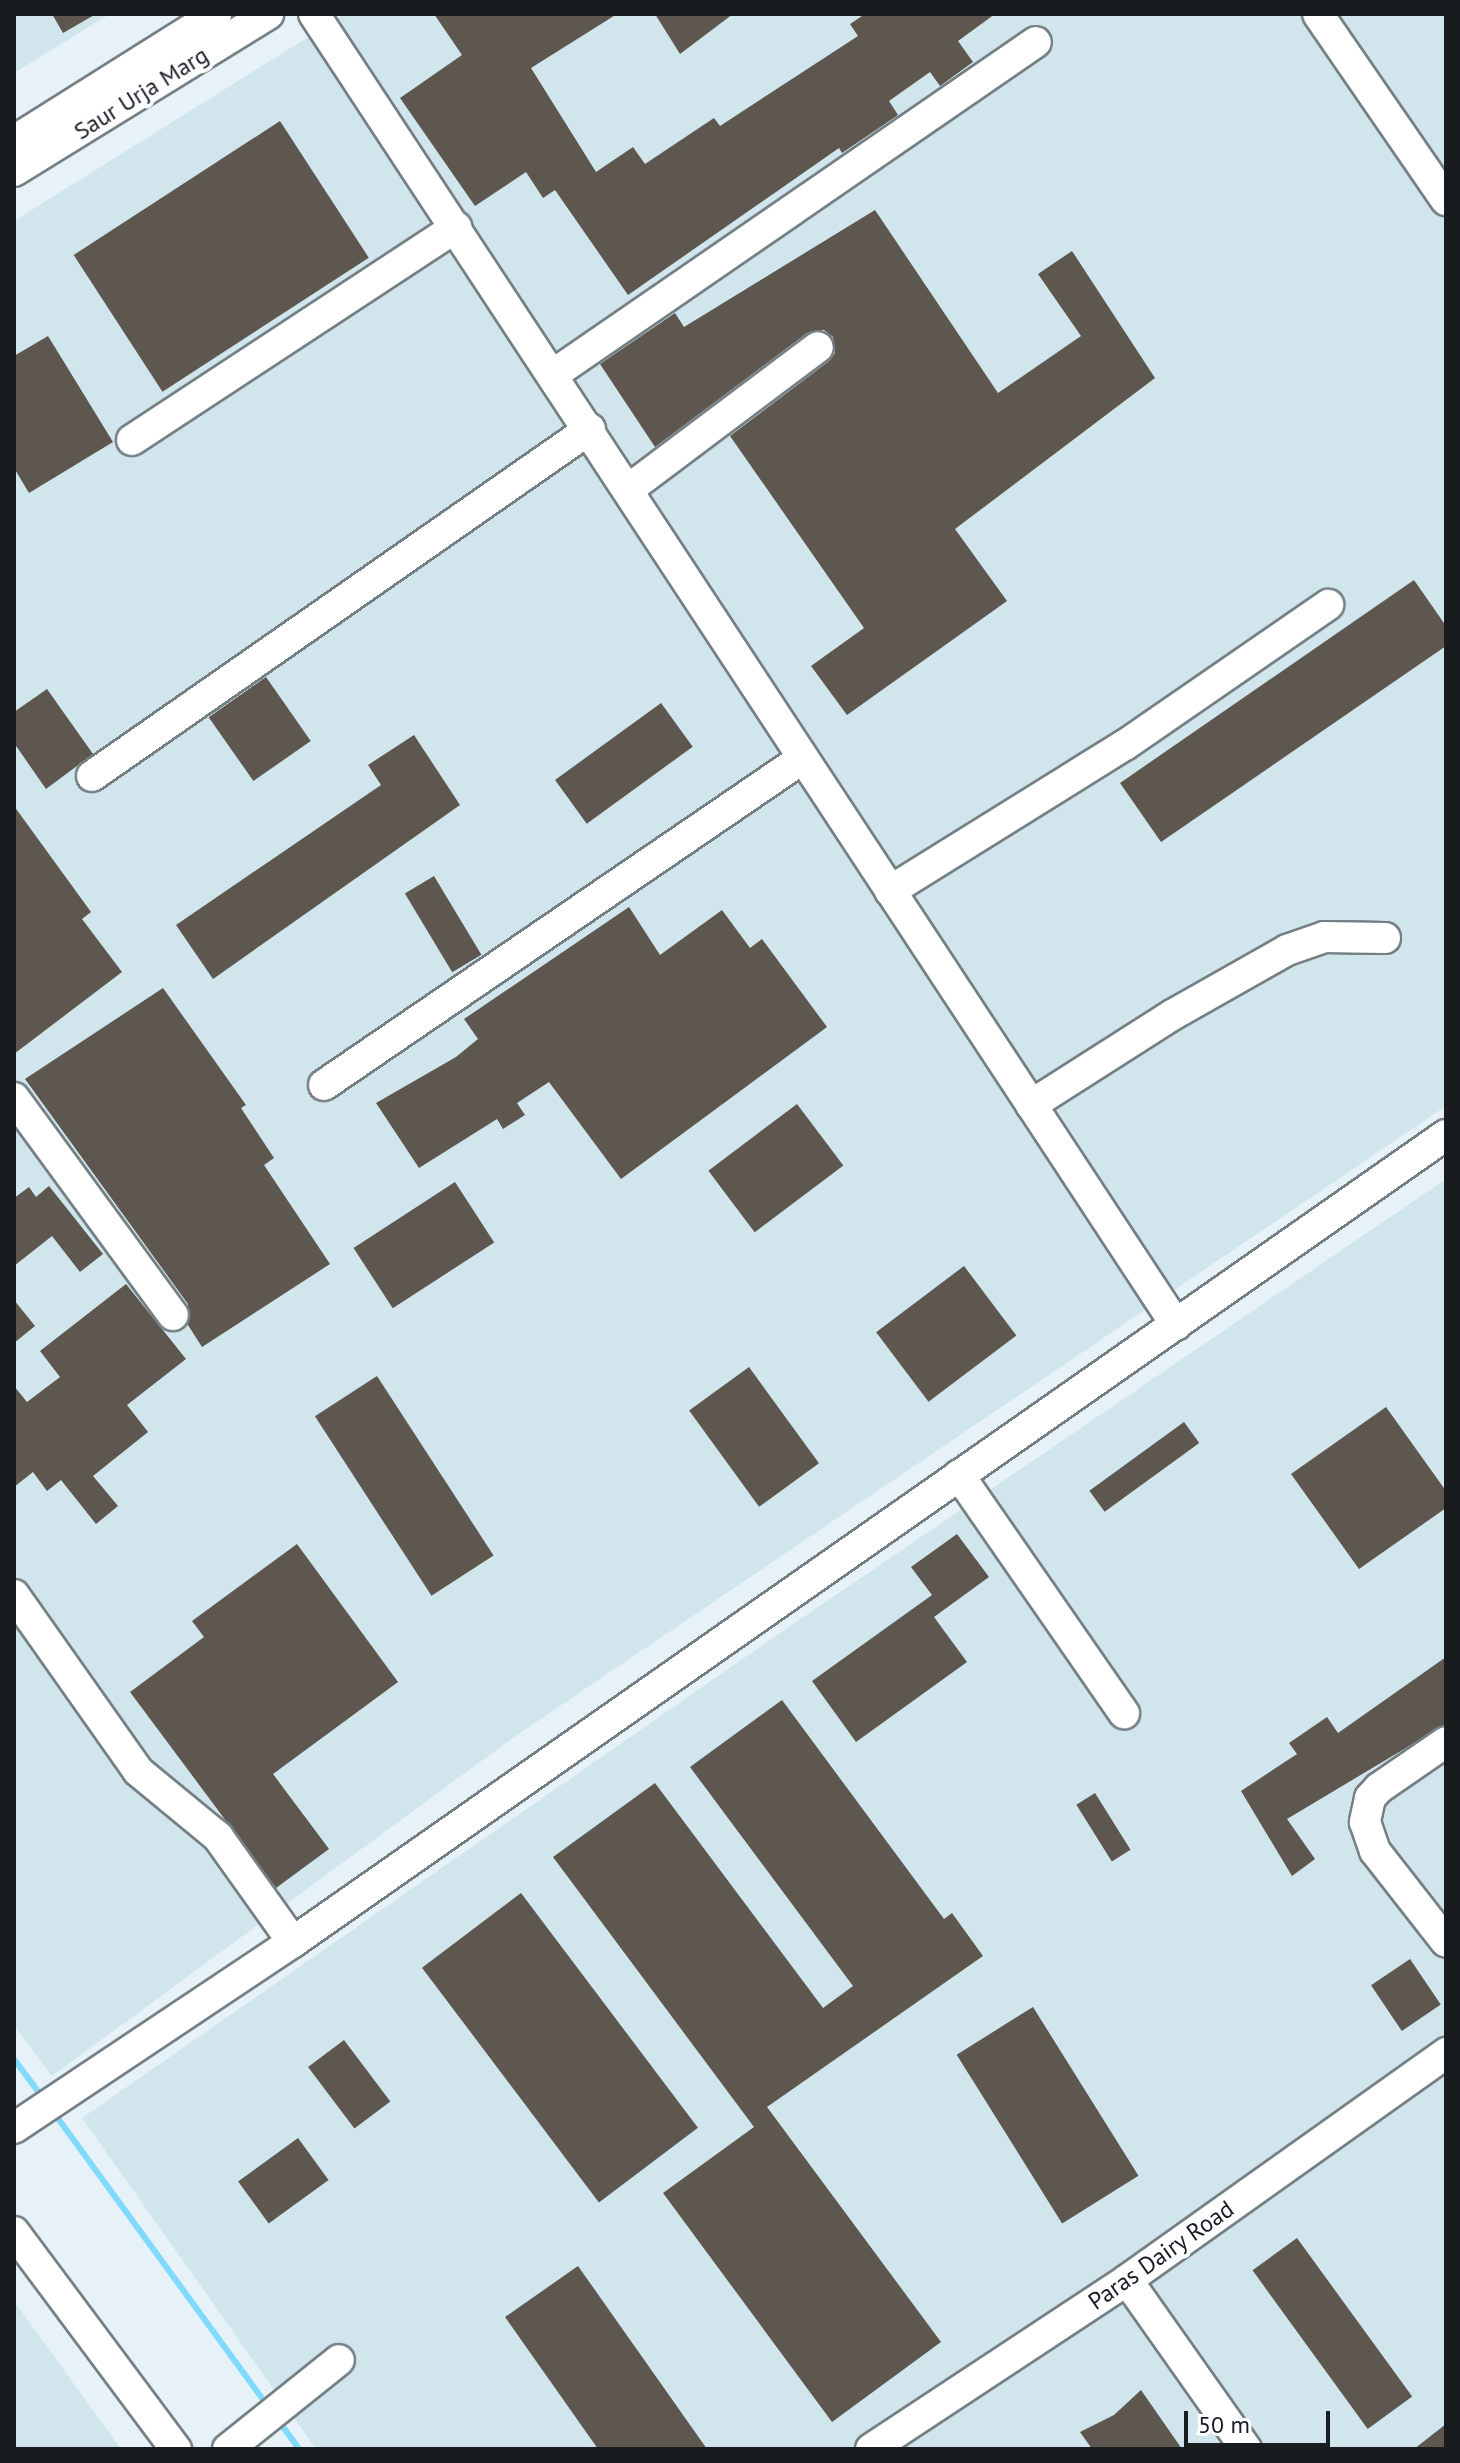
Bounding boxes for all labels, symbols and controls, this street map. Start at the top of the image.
street label: Saur Urja Marg [69,40,213,146]
street label: Paras Dairy Road [1082,2194,1240,2316]
scale bar [1188,2395,1334,2445]
text: 50 m [1198,2409,1250,2440]

